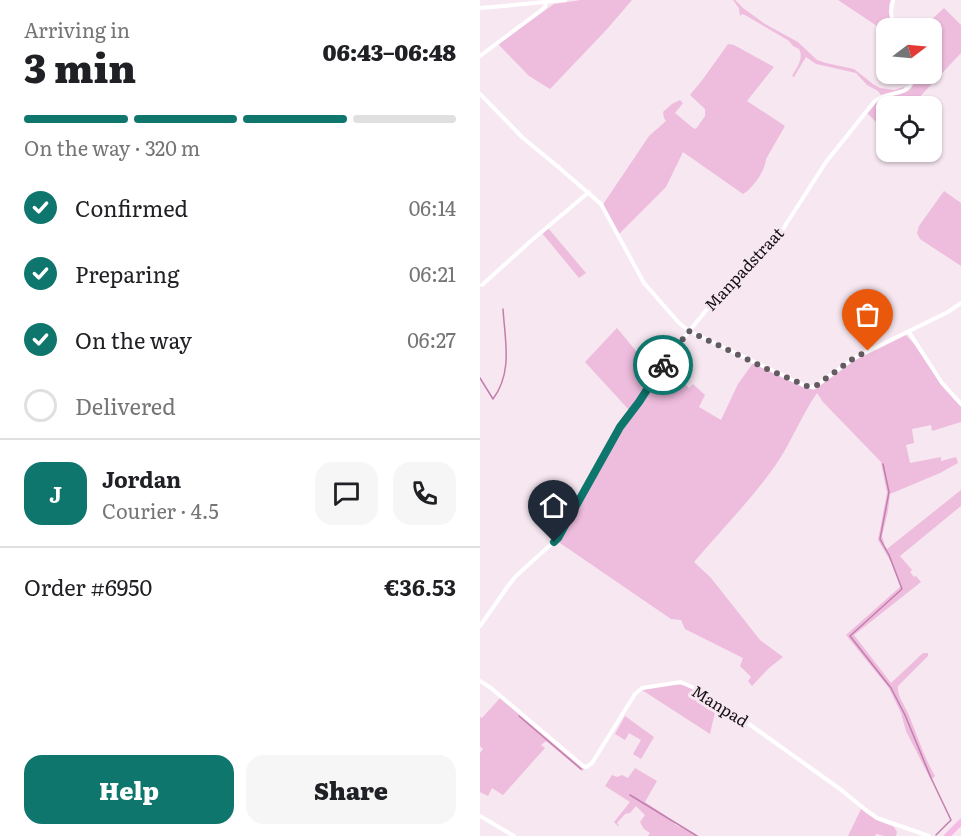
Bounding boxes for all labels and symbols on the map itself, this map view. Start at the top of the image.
north arrow [876,18,942,84]
street label: Manpadstraat [698,221,789,316]
pin [842,289,893,351]
courier [633,335,693,395]
pin [528,480,579,542]
street label: Manpad [688,678,754,732]

